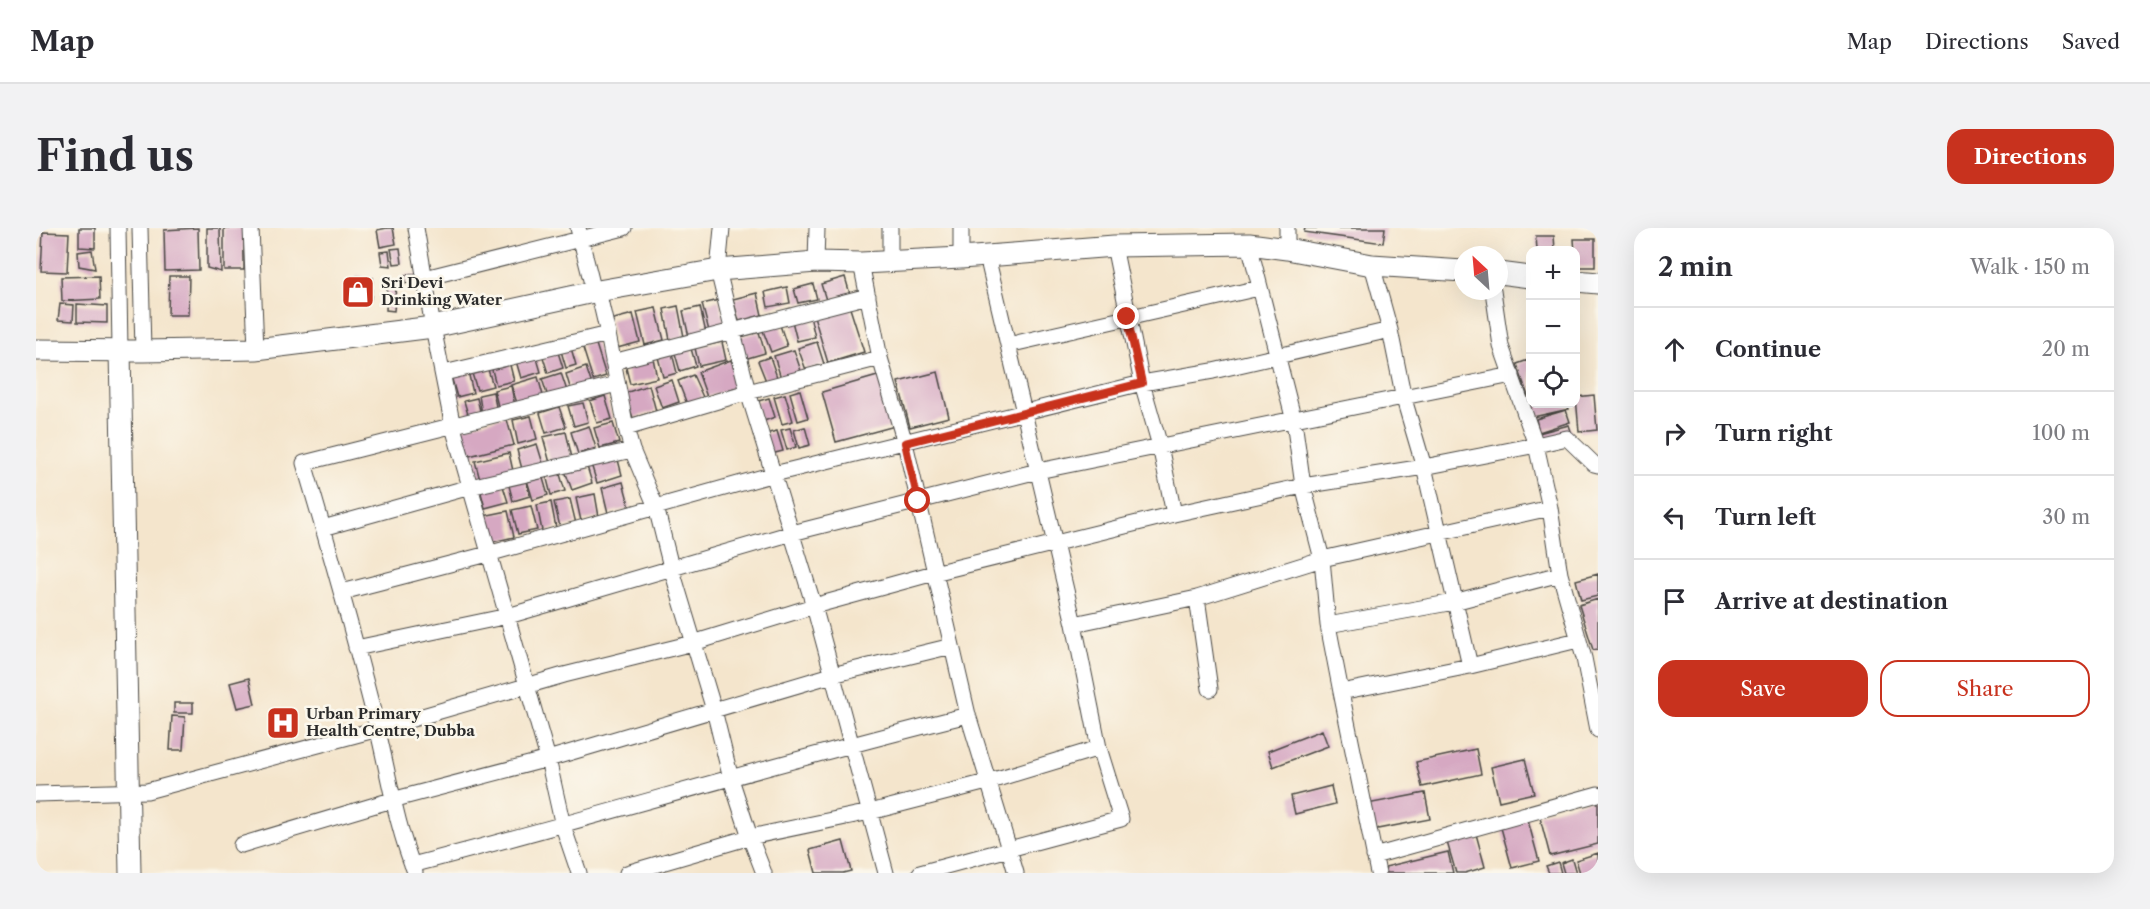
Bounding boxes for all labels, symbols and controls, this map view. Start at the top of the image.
text: Map [30,24,94,58]
text: Map [1847,29,1892,54]
text: Directions [1925,29,2029,54]
text: Saved [2062,29,2120,54]
button: Directions [1947,129,2114,184]
text: Find us [36,130,194,182]
north arrow [1454,246,1508,300]
map controls [1526,246,1580,408]
button: + [1526,246,1580,300]
text: 2 min [1658,251,1733,283]
text: Walk · 150 m [1970,255,2090,279]
place label: Sri Devi Drinking Water [381,273,503,309]
shop icon: Sri Devi Drinking Water [340,274,376,310]
button: − [1526,300,1580,354]
route end [1113,303,1139,329]
icon: ahead [1658,333,1691,366]
text: Continue [1715,336,1821,363]
text: 20 m [2042,337,2090,361]
button: locate [1526,354,1580,408]
icon: right [1658,417,1691,450]
text: Turn right [1715,420,1833,447]
text: 100 m [2032,421,2090,445]
route start [904,487,930,513]
icon: left [1658,501,1691,534]
text: Turn left [1715,504,1816,531]
text: 30 m [2042,505,2090,529]
icon: arrive [1658,585,1691,618]
text: Arrive at destination [1715,588,1948,615]
button: Save [1658,660,1868,717]
button: Share [1880,660,2090,717]
place label: Urban Primary Health Centre, Dubba [306,704,475,740]
hospital icon: Urban Primary Health Centre, Dubba [265,705,301,741]

